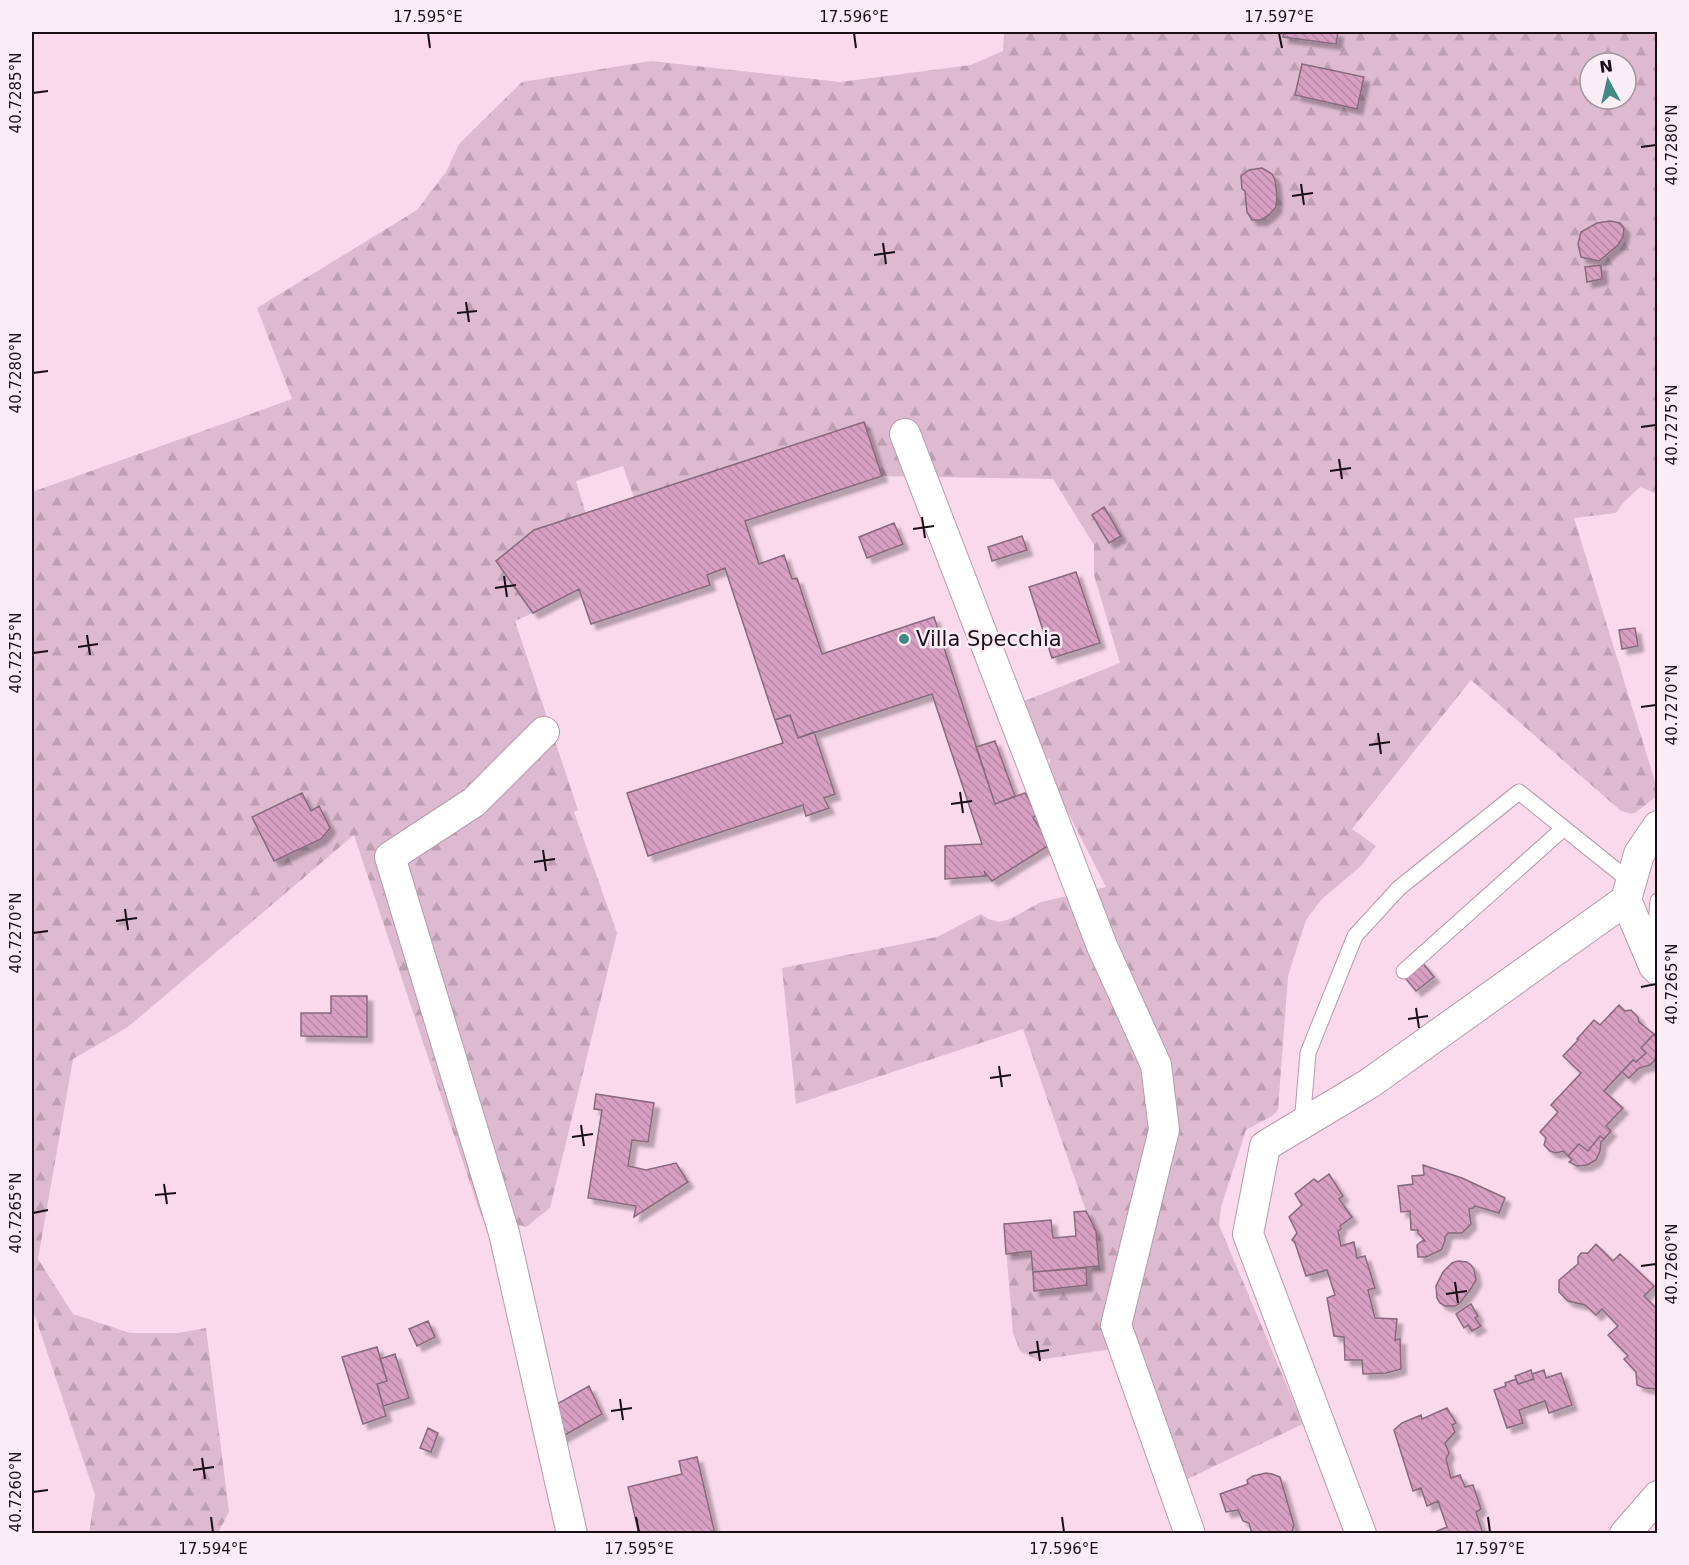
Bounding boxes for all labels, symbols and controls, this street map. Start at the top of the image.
text: 17.595°E [393,8,463,26]
text: 17.596°E [819,8,889,26]
text: 17.597°E [1244,8,1314,26]
north arrow [1578,51,1638,111]
text: 40.7285°N [7,53,25,133]
text: N [1598,56,1614,77]
text: 40.7280°N [1663,105,1681,185]
text: 40.7280°N [7,333,25,413]
text: 40.7275°N [1663,385,1681,465]
text: 40.7275°N [7,613,25,693]
place label: Villa Specchia [916,627,1062,651]
marker: Villa Specchia [897,632,911,646]
text: 40.7270°N [1663,665,1681,745]
text: 40.7270°N [7,893,25,973]
text: 40.7265°N [1663,944,1681,1024]
text: 40.7265°N [7,1173,25,1253]
text: 40.7260°N [1663,1224,1681,1304]
text: 40.7260°N [7,1452,25,1532]
text: 17.594°E [178,1540,248,1558]
text: 17.595°E [604,1540,674,1558]
text: 17.596°E [1029,1540,1099,1558]
text: 17.597°E [1455,1540,1525,1558]

